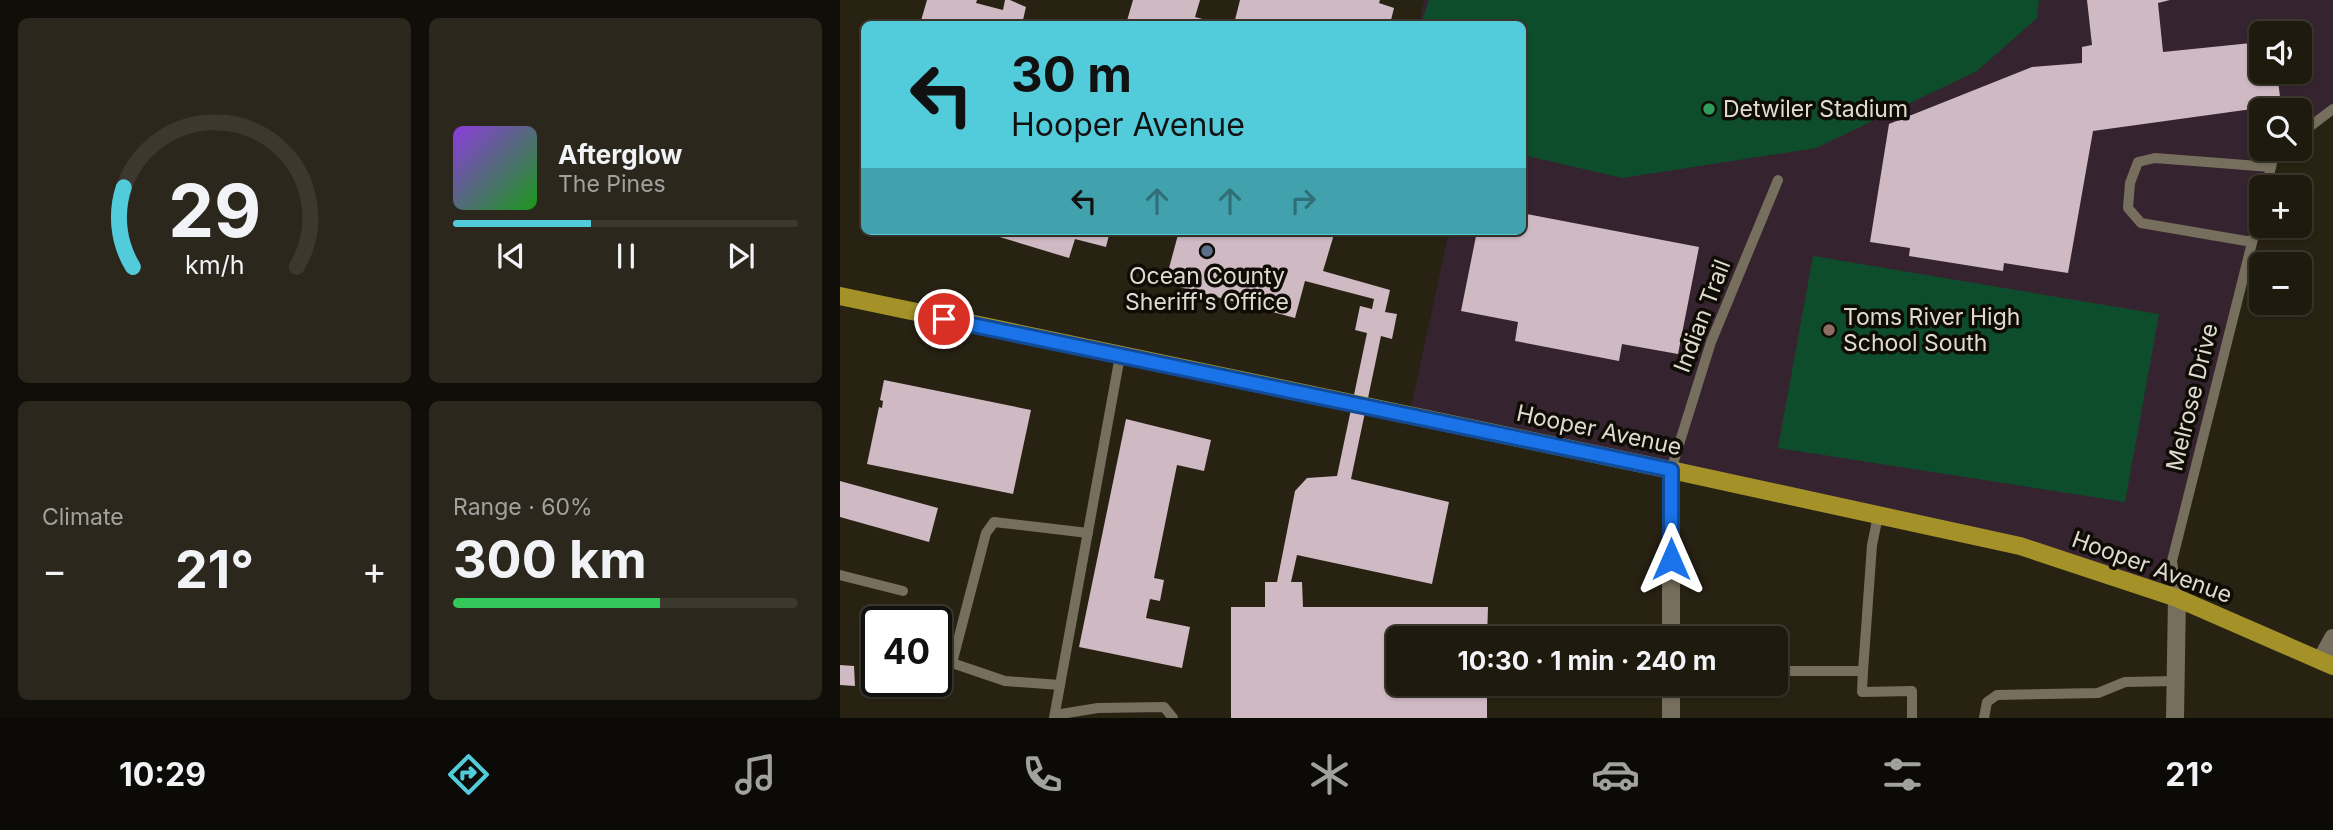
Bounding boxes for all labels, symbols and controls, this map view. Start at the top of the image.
map controls [2249,21,2312,315]
button: sound [2249,21,2312,84]
text: 30 m [1011,45,1132,104]
icon: left [896,49,987,140]
place label: Detwiler Stadium [1723,95,1908,123]
button: search [2249,98,2312,161]
marker: Detwiler Stadium [1701,101,1717,117]
text: Hooper Avenue [1011,105,1245,144]
text: Afterglow [558,139,682,170]
text: 29 [168,166,261,255]
text: The Pines [558,170,666,198]
button: + [2249,175,2312,238]
icon: left [1065,182,1103,220]
icon: ahead [1138,182,1176,220]
icon: ahead [1211,182,1249,220]
icon: right [1284,182,1322,220]
icon: previous [492,237,530,275]
icon: pause [607,237,645,275]
icon: next [722,237,760,275]
marker: Ocean County Sheriff's Office [1199,243,1215,259]
text: km/h [185,250,244,280]
button: − [2249,252,2312,315]
street label: Indian Trail [1668,256,1736,376]
place label: Ocean County Sheriff's Office [1125,262,1289,316]
pin [914,289,974,349]
icon: arrive [925,300,963,338]
place label: Toms River High School South [1843,303,2020,357]
street label: Melrose Drive [2160,320,2224,474]
marker: Toms River High School South [1821,322,1837,338]
street label: Hooper Avenue [1514,399,1684,461]
text: Range · 60% [453,493,593,521]
text: Climate [42,503,124,531]
position arrow [1634,522,1708,596]
street label: Hooper Avenue [2068,525,2236,609]
text: 300 km [453,528,647,591]
text: 21° [175,538,254,601]
text: − [42,547,67,593]
text: + [362,547,387,593]
speed limit sign: 40 [861,606,952,697]
text: 10:30 · 1 min · 240 m [1457,645,1717,676]
icon: directions [444,750,493,799]
icon: music [731,750,780,799]
icon: phone [1018,750,1067,799]
icon: climate [1305,750,1354,799]
icon: car [1591,750,1640,799]
icon: filters [1878,750,1927,799]
text: 10:29 [119,755,206,794]
text: 21° [2165,755,2214,794]

